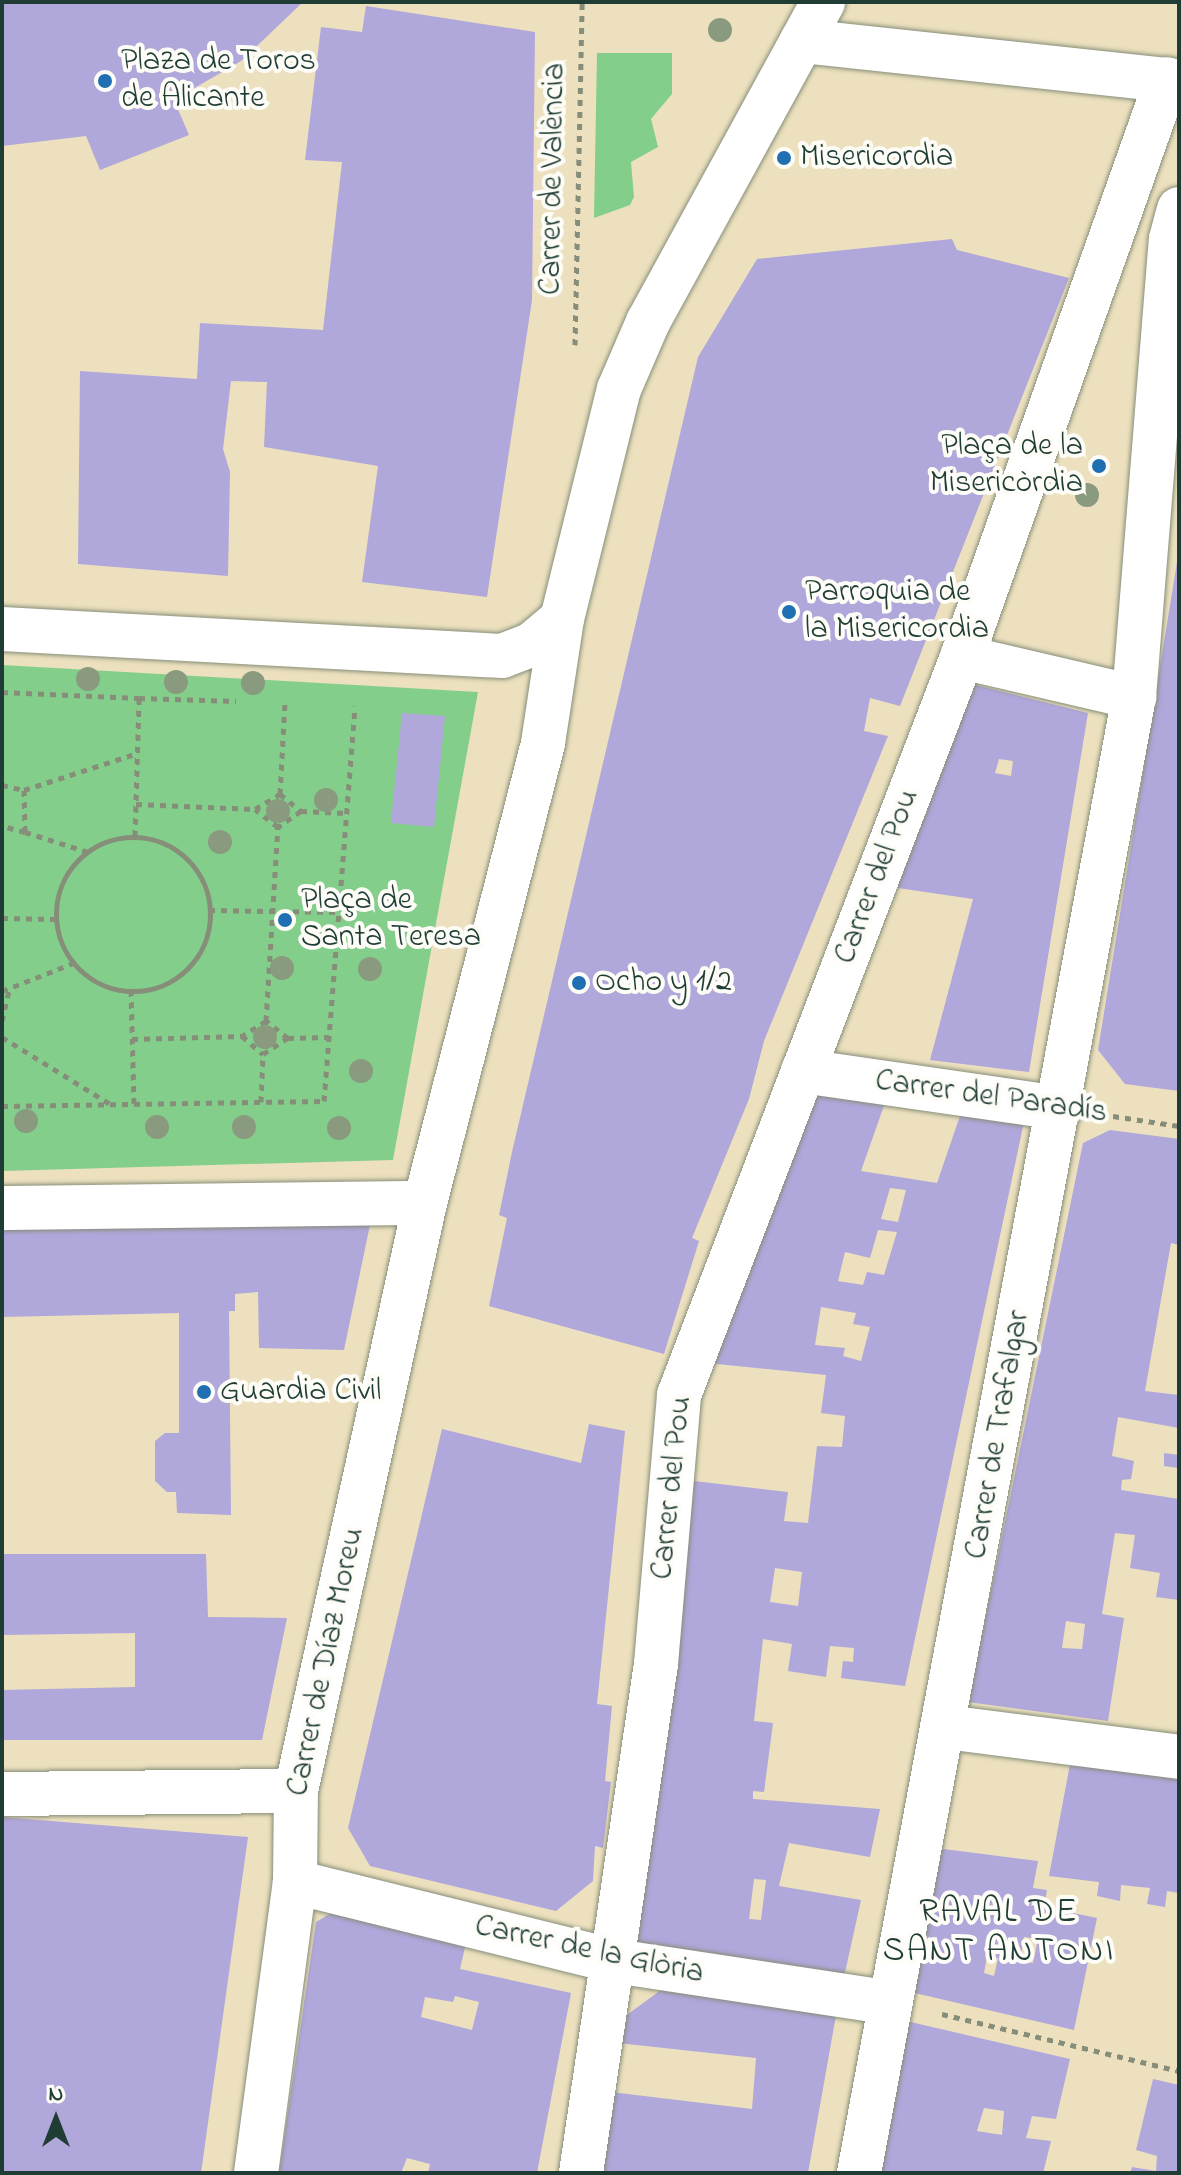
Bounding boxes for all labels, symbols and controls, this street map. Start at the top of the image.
place label: Plaza de Toros de Alicante [121,44,316,119]
street label: Carrer de València [533,63,575,295]
marker: Plaza de Toros de Alicante [96,72,114,90]
place label: Misericordia [800,139,953,177]
marker: Misericordia [775,149,793,167]
place label: Plaça de la Misericòrdia [930,429,1083,504]
marker: Plaça de la Misericòrdia [1090,457,1108,475]
place label: Parroquia de la Misericordia [805,575,989,650]
marker: Parroquia de la Misericordia [780,603,798,621]
street label: Carrer del Pou [827,784,929,970]
place label: Plaça de Santa Teresa [301,883,481,958]
marker: Plaça de Santa Teresa [276,911,294,929]
place label: Ocho y 1/2 [595,964,732,1002]
marker: Ocho y 1/2 [570,974,588,992]
street label: Carrer del Paradís [873,1063,1109,1133]
street label: Carrer de Trafalgar [958,1308,1040,1562]
place label: Guardia Civil [220,1373,381,1411]
marker: Guardia Civil [195,1383,213,1401]
street label: Carrer del Pou [644,1394,702,1582]
street label: Carrer de Díaz Moreu [280,1524,374,1800]
district label: RAVAL DE SANT ANTONI [883,1893,1115,1972]
street label: Carrer de la Glòria [471,1908,707,1994]
north arrow [16,2079,96,2159]
text: N [49,2079,63,2111]

